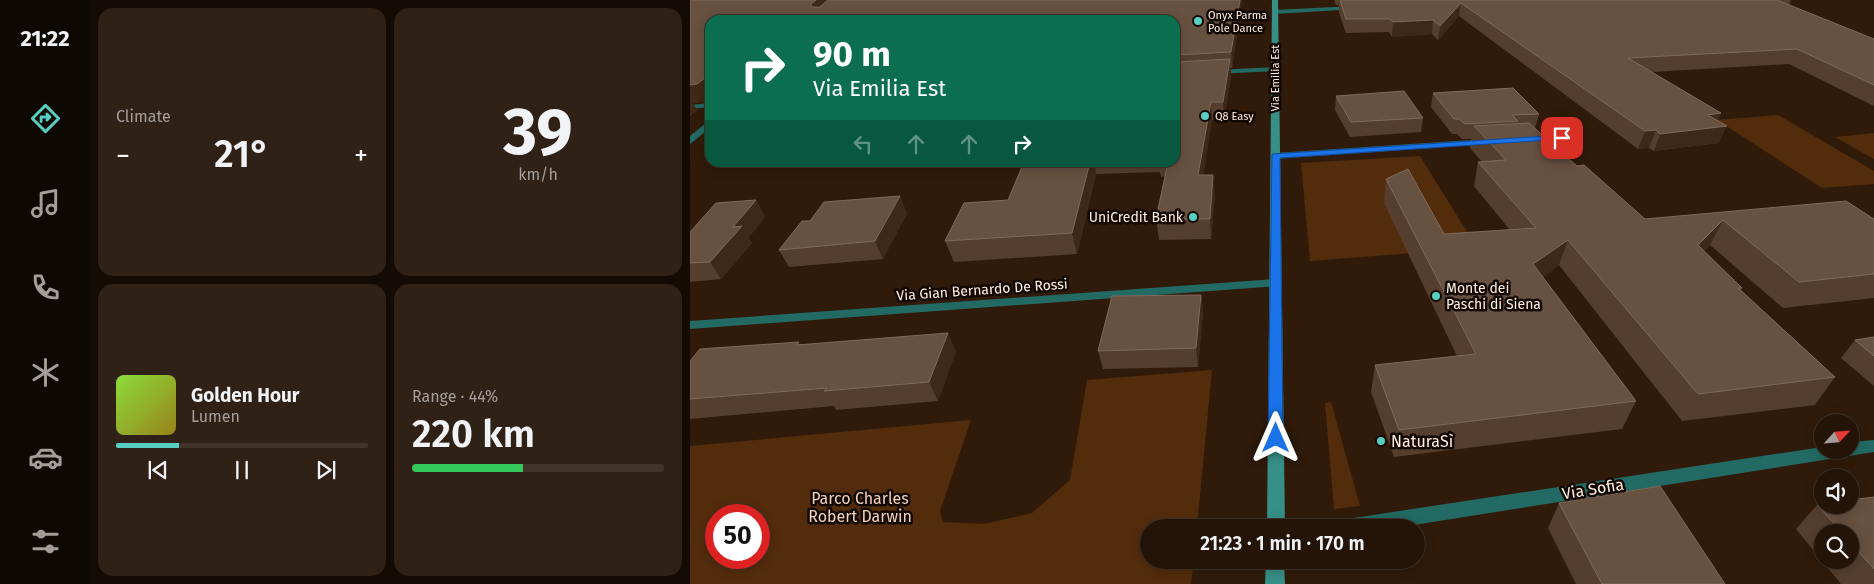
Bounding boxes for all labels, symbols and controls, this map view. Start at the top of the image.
place label: Onyx Parma Pole Dance [1208,9,1267,35]
marker: Onyx Parma Pole Dance [1192,15,1204,27]
text: 21:22 [20,25,70,52]
text: 90 m [813,33,891,75]
icon: right [730,35,795,100]
street label: Via Emilia Est [1269,45,1282,111]
text: Via Emilia Est [813,75,946,102]
text: 39 [503,93,573,171]
icon: directions [28,101,63,136]
text: Climate [116,107,171,126]
marker: Q8 Easy [1199,110,1211,122]
place label: Q8 Easy [1215,110,1254,123]
pin [1541,117,1583,159]
icon: arrive [1548,124,1576,152]
icon: left [849,130,877,158]
icon: ahead [902,130,930,158]
icon: ahead [955,130,983,158]
icon: right [1008,130,1036,158]
text: 21° [214,131,270,177]
text: − [116,139,130,172]
text: + [354,139,368,172]
text: km/h [518,165,558,184]
icon: music [28,186,63,221]
place label: UniCredit Bank [1089,209,1184,226]
marker: UniCredit Bank [1187,211,1199,223]
icon: phone [28,270,63,305]
street label: Via Gian Bernardo De Rossi [896,276,1068,304]
place label: Monte dei Paschi di Siena [1446,280,1541,313]
marker: Monte dei Paschi di Siena [1430,290,1442,302]
icon: climate [28,355,63,390]
text: Golden Hour [191,384,300,407]
text: Range · 44% [412,387,498,406]
text: Lumen [191,407,240,426]
text: 220 km [412,411,535,457]
position arrow [1249,411,1301,463]
north arrow [1814,414,1859,459]
map controls [1814,414,1859,569]
place label: NaturaSì [1391,432,1454,451]
marker: NaturaSì [1375,435,1387,447]
icon: car [28,440,63,475]
icon: previous [144,456,172,484]
icon: pause [228,456,256,484]
icon: next [312,456,340,484]
button: sound [1814,469,1859,514]
street label: Via Sofia [1561,475,1625,503]
park label: Parco Charles Robert Darwin [808,489,912,526]
speed limit sign: 50 [705,504,770,569]
icon: filters [28,524,63,559]
button: search [1814,524,1859,569]
text: 21:23 · 1 min · 170 m [1200,532,1365,555]

